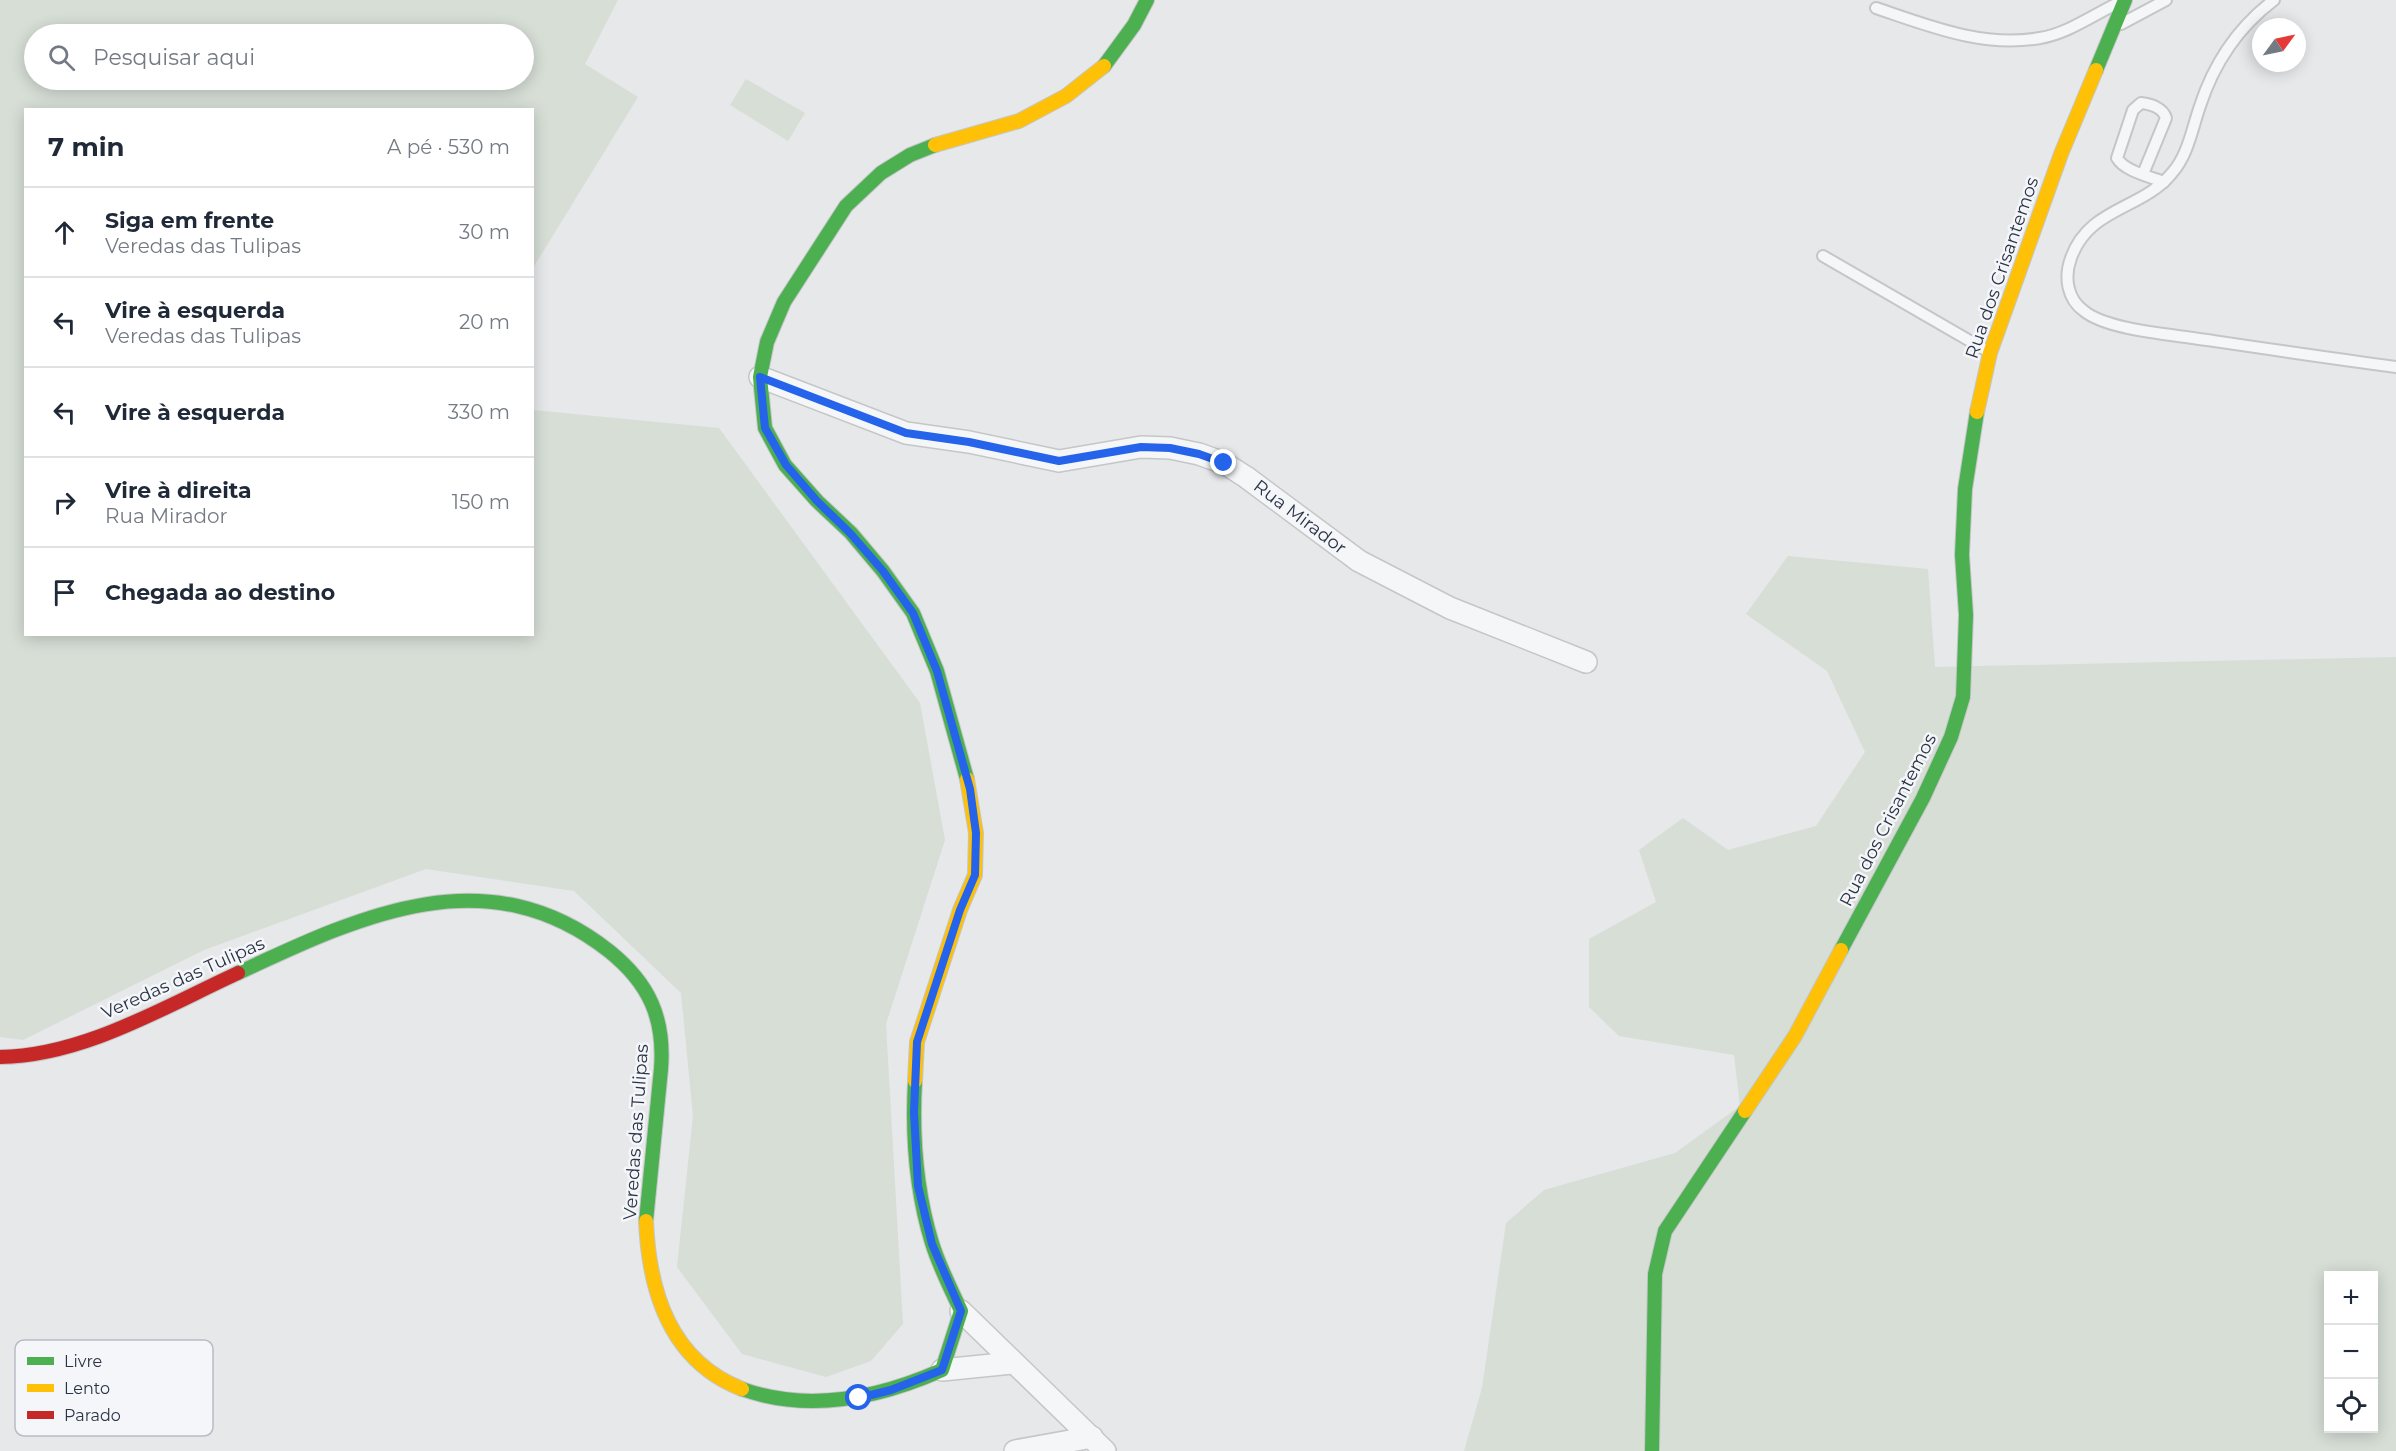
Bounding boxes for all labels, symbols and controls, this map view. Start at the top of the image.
north arrow [2252,18,2306,72]
search box [24,24,534,90]
icon: search [45,41,78,74]
text: Pesquisar aqui [93,44,255,71]
text: 7 min [48,131,125,163]
text: A pé · 530 m [387,135,510,159]
street label: Rua dos Crisantemos [1961,174,2044,362]
text: Siga em frente [105,207,274,234]
icon: ahead [48,216,81,249]
text: 30 m [459,220,510,244]
text: Veredas das Tulipas [105,234,301,258]
text: Vire à esquerda [105,297,285,324]
icon: left [48,306,81,339]
text: 20 m [459,310,510,334]
text: Veredas das Tulipas [105,324,301,348]
icon: left [48,396,81,429]
text: Vire à esquerda [105,399,285,426]
text: 330 m [448,400,510,424]
route end [1210,449,1236,475]
street label: Rua Mirador [1249,475,1351,559]
text: Vire à direita [105,477,252,504]
icon: right [48,486,81,519]
text: 150 m [452,490,510,514]
text: Rua Mirador [105,504,228,528]
icon: arrive [48,576,81,609]
text: Chegada ao destino [105,579,335,606]
street label: Rua dos Crisantemos [1835,730,1941,910]
street label: Veredas das Tulipas [98,932,268,1024]
street label: Veredas das Tulipas [619,1043,653,1221]
map controls [2324,1271,2378,1433]
button: + [2324,1271,2378,1325]
button: − [2324,1325,2378,1379]
legend [15,1340,213,1436]
text: Livre [64,1352,102,1371]
text: Lento [64,1379,110,1398]
button: locate [2324,1379,2378,1433]
route start [845,1384,871,1410]
text: Parado [64,1406,121,1425]

